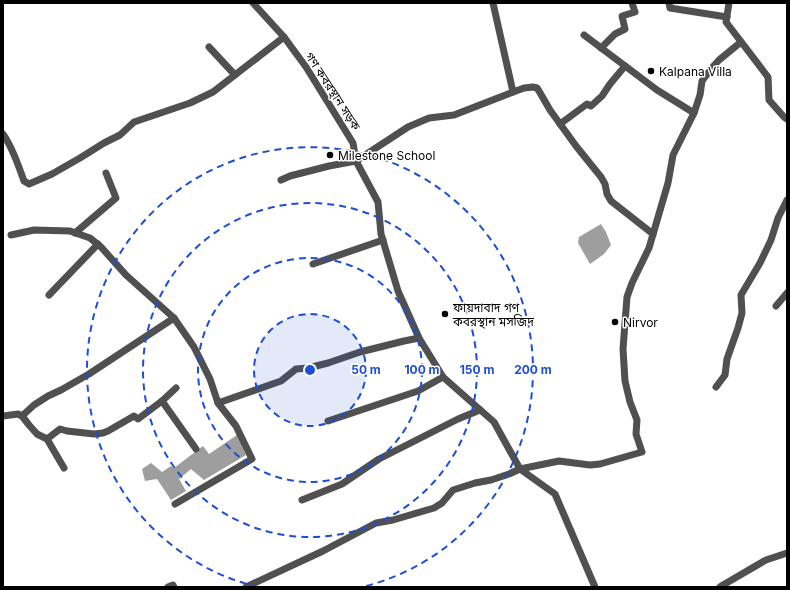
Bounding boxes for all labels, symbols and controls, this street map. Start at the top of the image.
street label: গণ কবরস্থান সড়ক [302,49,364,133]
place label: Kalpana Villa [659,64,732,79]
marker: Kalpana Villa [646,66,656,76]
place label: Milestone School [338,148,435,163]
marker: Milestone School [325,150,335,160]
place label: ফায়দাবাদ গণ কবরস্থান মসজিদ [452,300,534,329]
marker: ফায়দাবাদ গণ কবরস্থান মসজিদ [440,309,450,319]
place label: Nirvor [623,315,658,330]
marker: Nirvor [610,317,620,327]
text: 50 m [351,362,381,377]
text: 100 m [404,362,440,377]
text: 150 m [460,362,494,377]
text: 200 m [514,362,552,377]
centre of rings [303,363,317,377]

